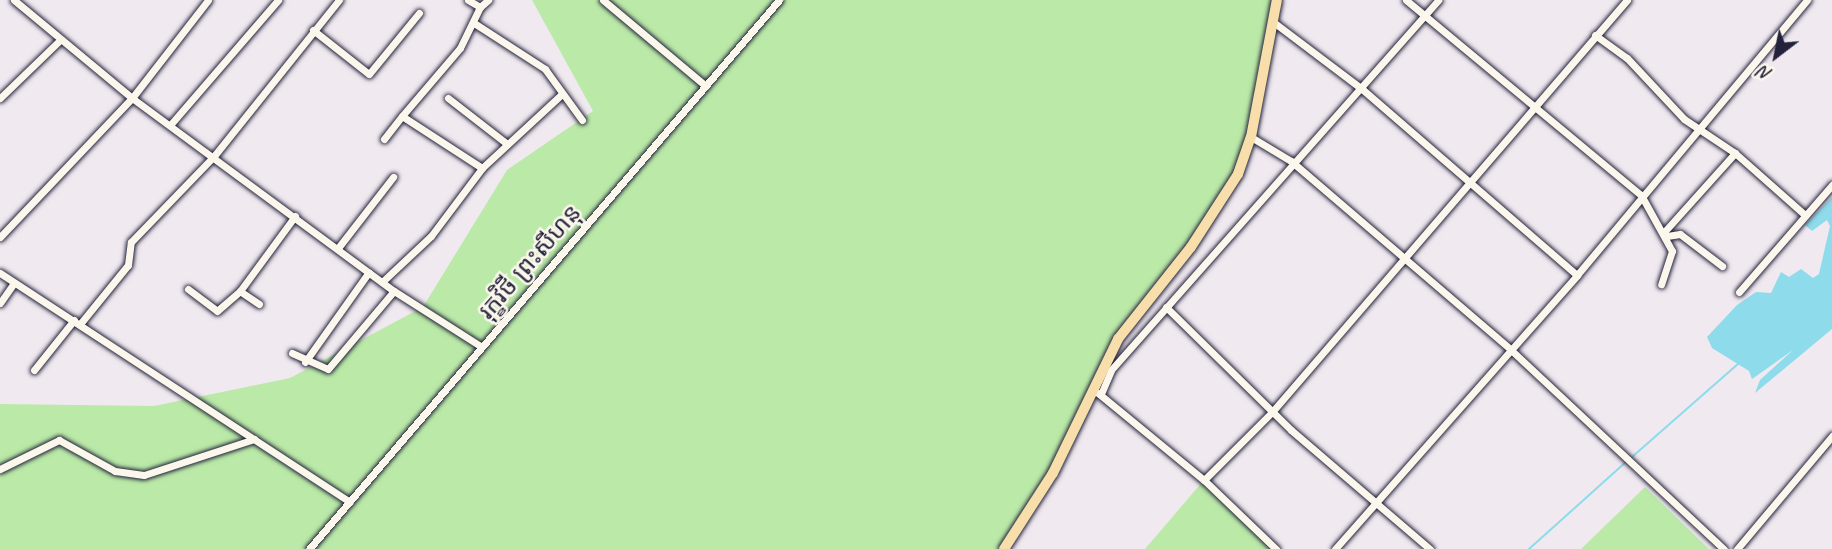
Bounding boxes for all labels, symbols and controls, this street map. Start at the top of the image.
north arrow [1741,21,1811,91]
text: N [1754,61,1776,87]
street label: រុក្ខវិថី ព្រះសីហនុ [472,199,588,325]

